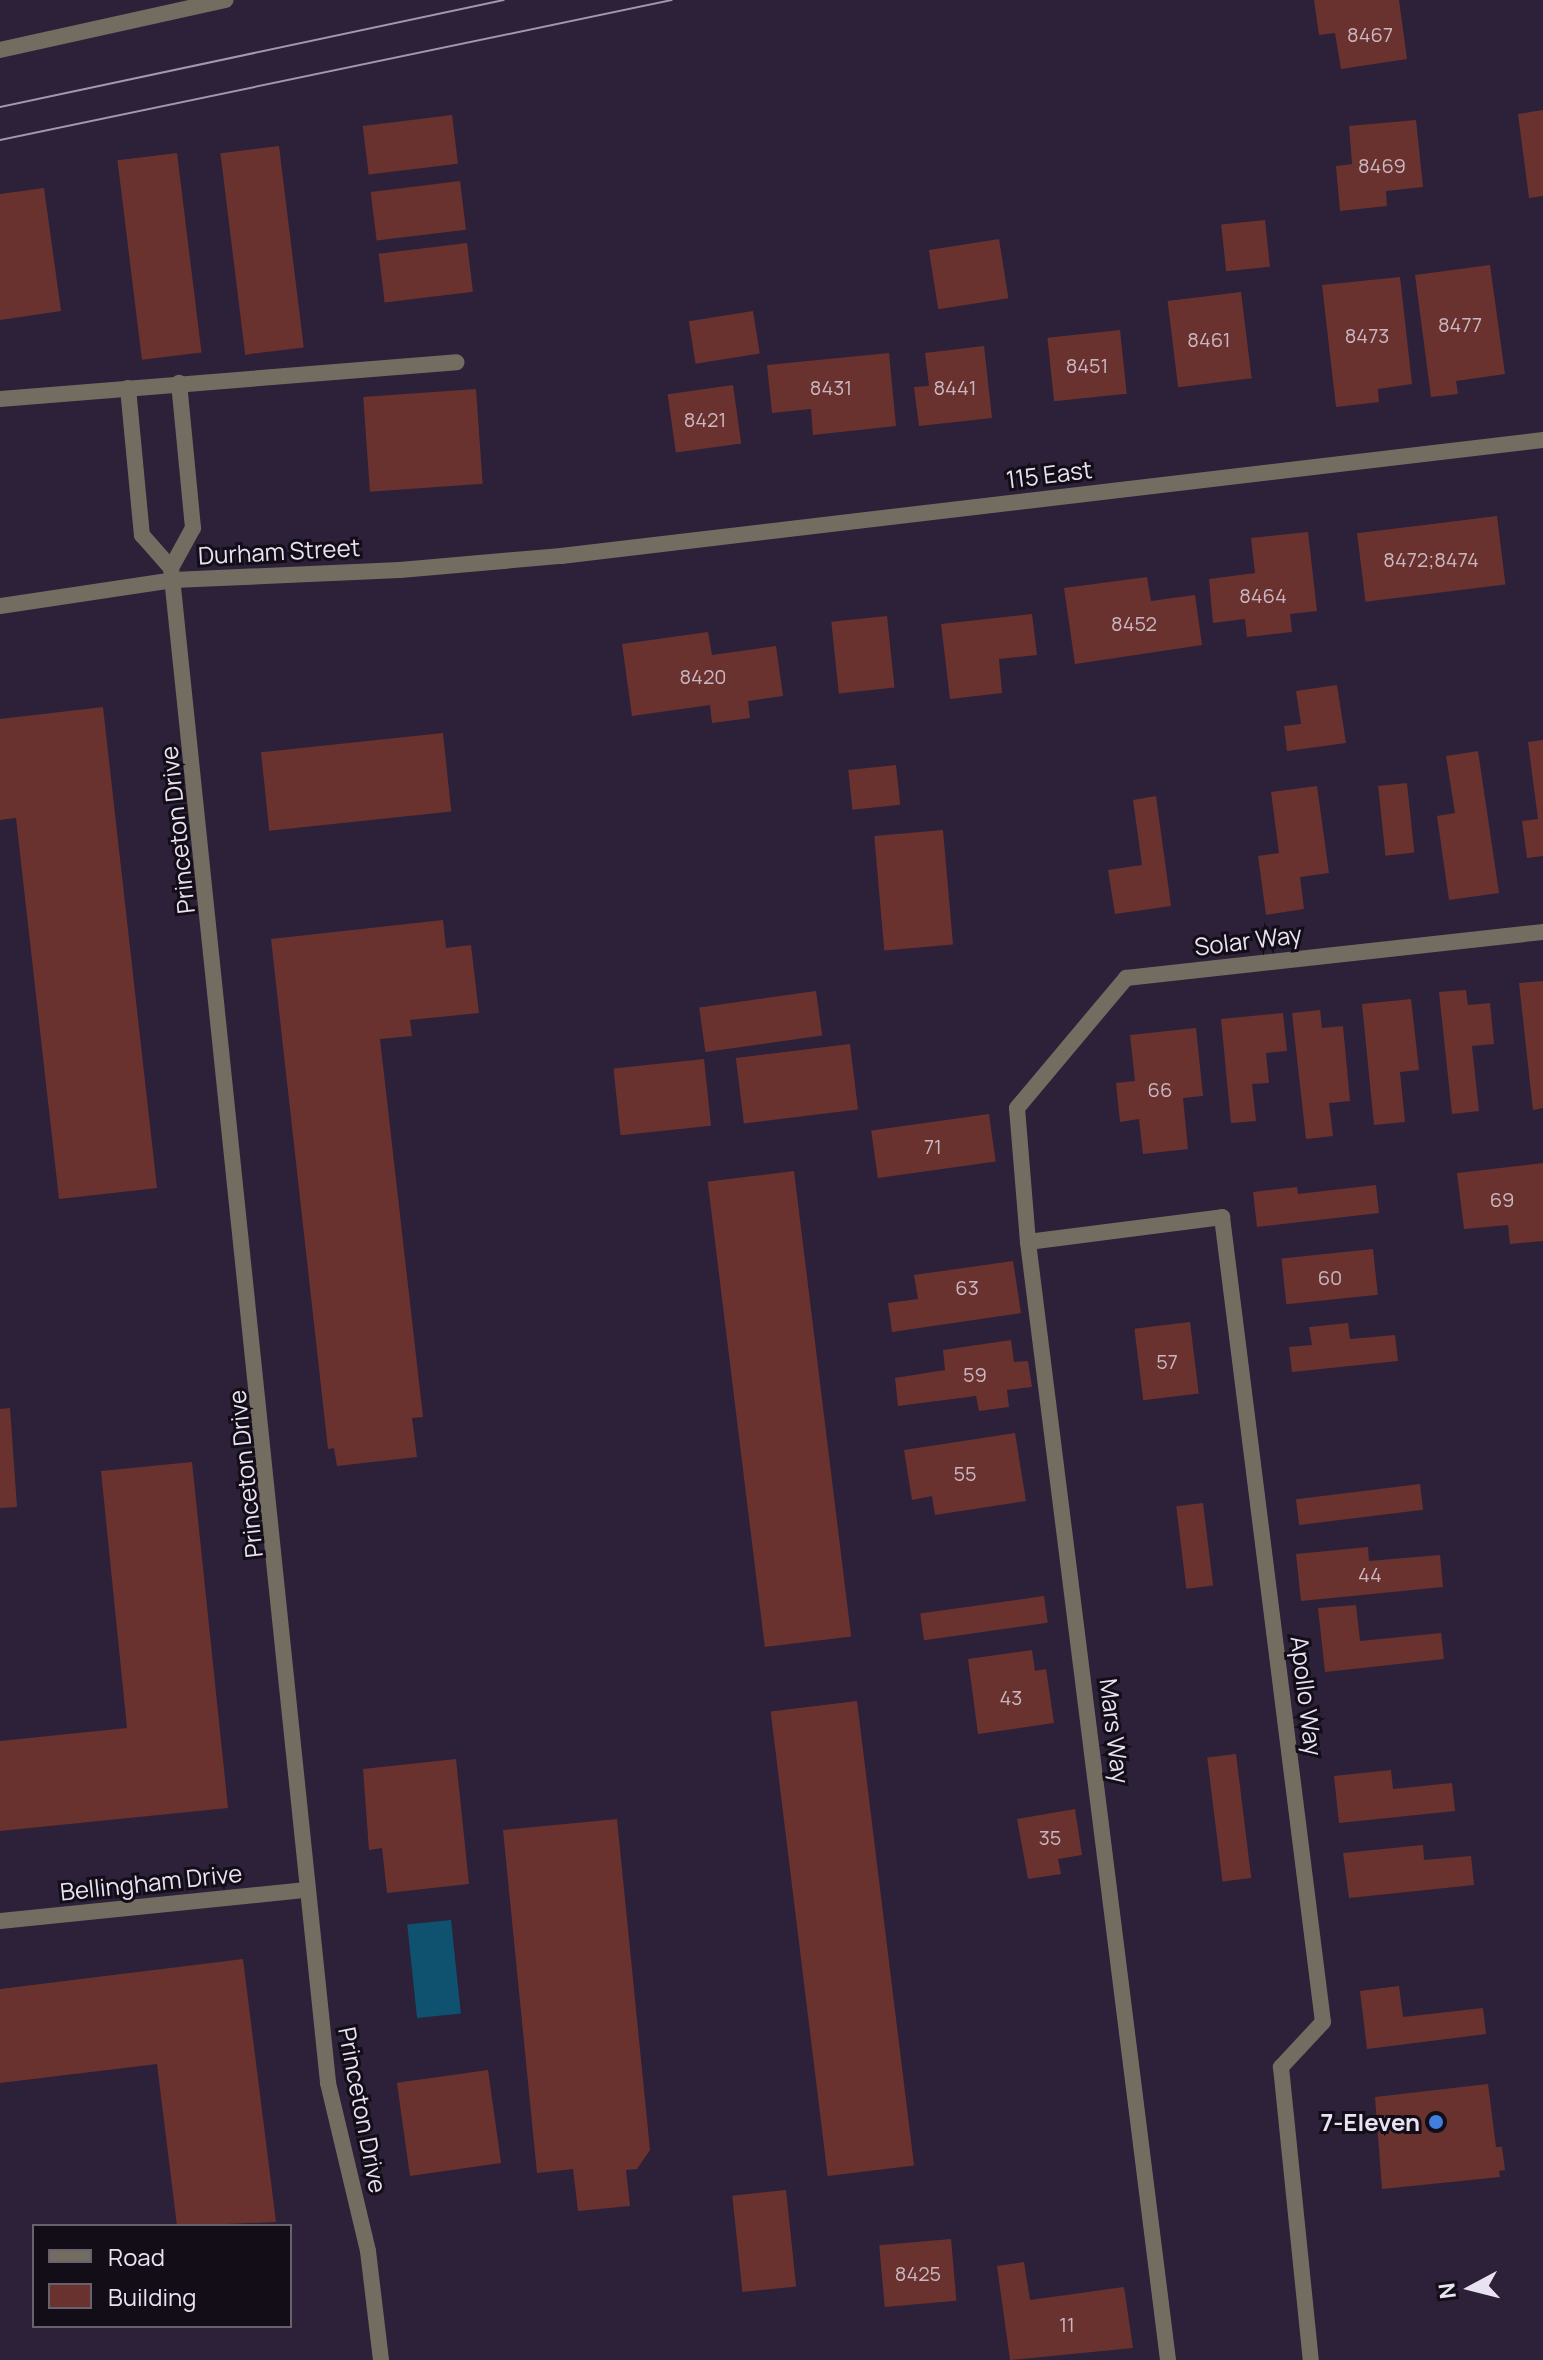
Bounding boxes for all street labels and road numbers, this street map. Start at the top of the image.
street label: 115 East [1004,454,1094,494]
street label: Durham Street [197,532,361,570]
street label: Princeton Drive [154,745,200,915]
street label: Solar Way [1193,919,1303,961]
street label: Princeton Drive [222,1389,268,1559]
street label: Apollo Way [1285,1634,1329,1758]
street label: Mars Way [1094,1677,1136,1785]
street label: Bellingham Drive [59,1858,243,1906]
street label: Princeton Drive [333,2025,393,2195]

